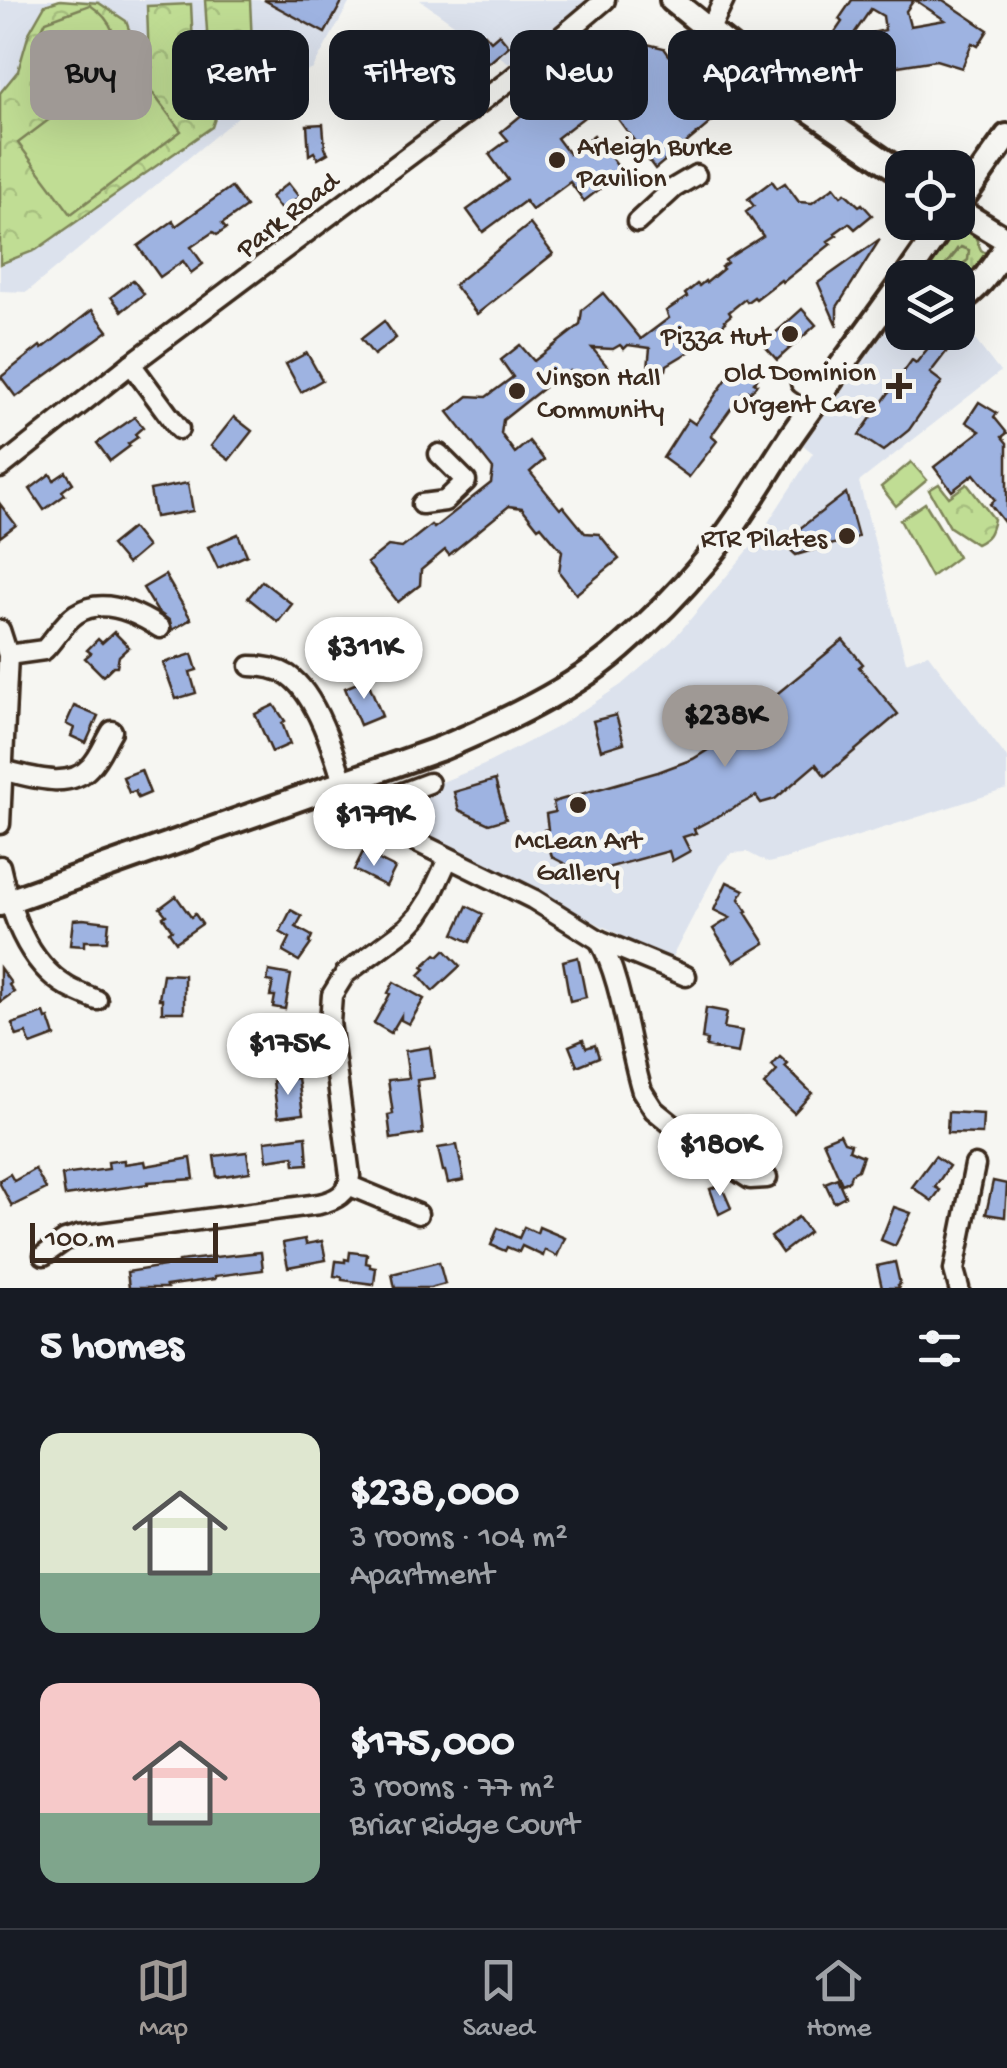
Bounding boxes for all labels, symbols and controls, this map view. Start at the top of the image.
chip: Buy [30,30,152,120]
chip: Rent [172,30,309,120]
chip: Filters [329,30,490,120]
chip: New [510,30,648,120]
chip: Apartment [668,30,896,120]
place label: Arleigh Burke Pavilion [576,132,733,197]
marker: Arleigh Burke Pavilion [546,149,568,171]
map controls [885,150,975,350]
button: locate [885,150,975,240]
street label: Park Road [230,165,349,267]
button: layers [885,260,975,350]
place label: Pizza Hut [660,322,773,355]
marker: Pizza Hut [779,323,801,345]
place label: Old Dominion Urgent Care [724,358,877,423]
place label: Vinson Hall Community [536,363,664,428]
marker: Old Dominion Urgent Care [886,373,912,399]
marker: Vinson Hall Community [506,380,528,402]
place label: RTR Pilates [701,524,828,557]
marker: RTR Pilates [836,525,858,547]
pin: $311K [294,617,434,702]
text: $311K [327,630,401,668]
pin: $238K [655,685,795,770]
text: $238K [684,698,766,736]
pin: $179K [304,784,444,869]
marker: McLean Art Gallery [567,794,589,816]
text: $179K [335,797,413,835]
place label: McLean Art Gallery [515,826,644,891]
pin: $175K [218,1013,358,1098]
text: $175K [249,1026,327,1064]
pin: $180K [650,1114,790,1199]
text: $180K [680,1127,760,1165]
scale bar [30,1218,218,1262]
text: 100 m [45,1224,115,1257]
icon: filters [912,1321,967,1376]
text: 5 homes [40,1324,183,1373]
text: $238,000 [350,1471,519,1520]
icon: home [120,1473,240,1593]
text: 3 rooms · 104 m² [350,1520,568,1558]
text: Apartment [350,1558,494,1596]
text: $175,000 [350,1721,515,1770]
icon: home [120,1723,240,1843]
text: 3 rooms · 77 m² [350,1770,555,1808]
text: Briar Ridge Court [350,1808,579,1846]
tab: Map [136,1953,191,2046]
tab: Saved [463,1953,534,2046]
tab: Home [806,1953,871,2046]

